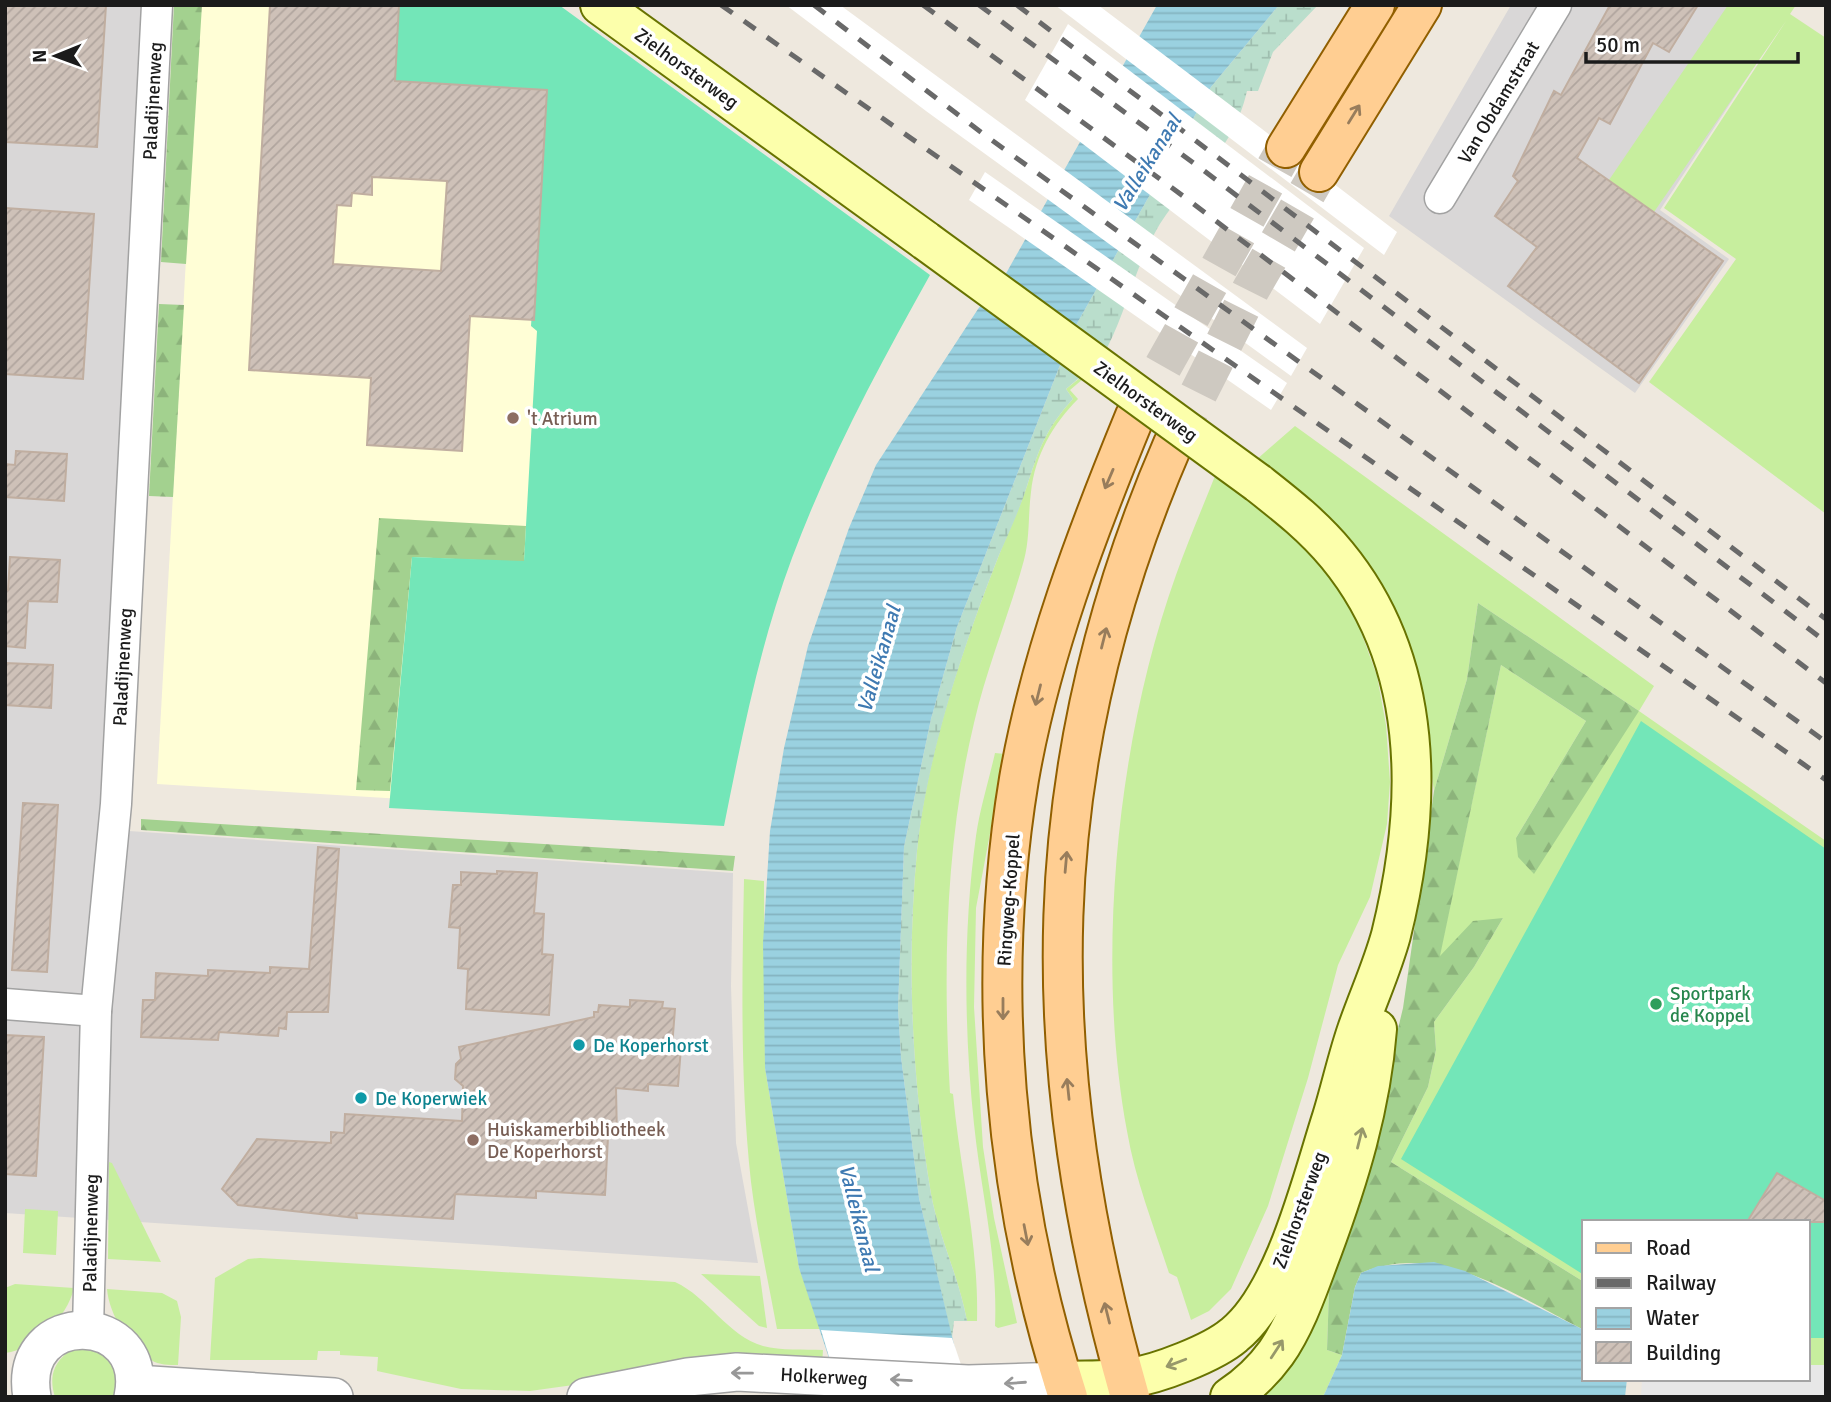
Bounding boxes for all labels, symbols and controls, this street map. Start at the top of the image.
north arrow [21,21,91,91]
scale bar [1586,21,1798,65]
street label: Zielhorsterweg [630,23,743,115]
text: 50 m [1596,32,1640,58]
street label: Van Obdamstraat [1453,36,1545,168]
street label: Paladijnenweg [138,41,168,161]
text: N [28,49,52,63]
one-way arrow [1348,105,1362,125]
water label: Valleikanaal [1107,108,1188,217]
street label: Zielhorsterweg [1089,356,1202,448]
place label: 't Atrium [527,407,598,431]
marker: 't Atrium [505,410,521,426]
one-way arrow [1102,468,1115,489]
water label: Valleikanaal [851,601,907,715]
street label: Paladijnenweg [108,607,138,727]
one-way arrow [1098,627,1111,650]
one-way arrow [1031,683,1044,706]
street label: Ringweg-Koppel [992,833,1026,967]
one-way arrow [1060,851,1073,873]
place label: Sportpark de Koppel [1670,982,1751,1028]
marker: Sportpark de Koppel [1648,996,1664,1012]
one-way arrow [996,998,1010,1021]
place label: De Koperhorst [593,1034,709,1058]
marker: De Koperhorst [571,1037,587,1053]
one-way arrow [1061,1078,1074,1101]
place label: De Koperwiek [375,1087,488,1111]
marker: De Koperwiek [353,1090,369,1106]
place label: Huiskamerbibliotheek De Koperhorst [487,1118,666,1164]
one-way arrow [1354,1127,1367,1150]
marker: Huiskamerbibliotheek De Koperhorst [465,1132,481,1148]
street label: Zielhorsterweg [1268,1149,1332,1272]
water label: Valleikanaal [833,1161,885,1276]
street label: Paladijnenweg [78,1174,104,1292]
legend [1582,1220,1810,1381]
one-way arrow [1020,1223,1034,1246]
text: Road [1646,1235,1691,1261]
text: Railway [1646,1270,1716,1296]
one-way arrow [1100,1302,1113,1324]
text: Water [1646,1305,1699,1331]
one-way arrow [1270,1340,1285,1359]
text: Building [1646,1340,1721,1366]
one-way arrow [1166,1357,1188,1370]
street label: Holkerweg [780,1363,868,1391]
one-way arrow [731,1366,754,1380]
one-way arrow [890,1374,913,1387]
one-way arrow [1005,1377,1027,1390]

